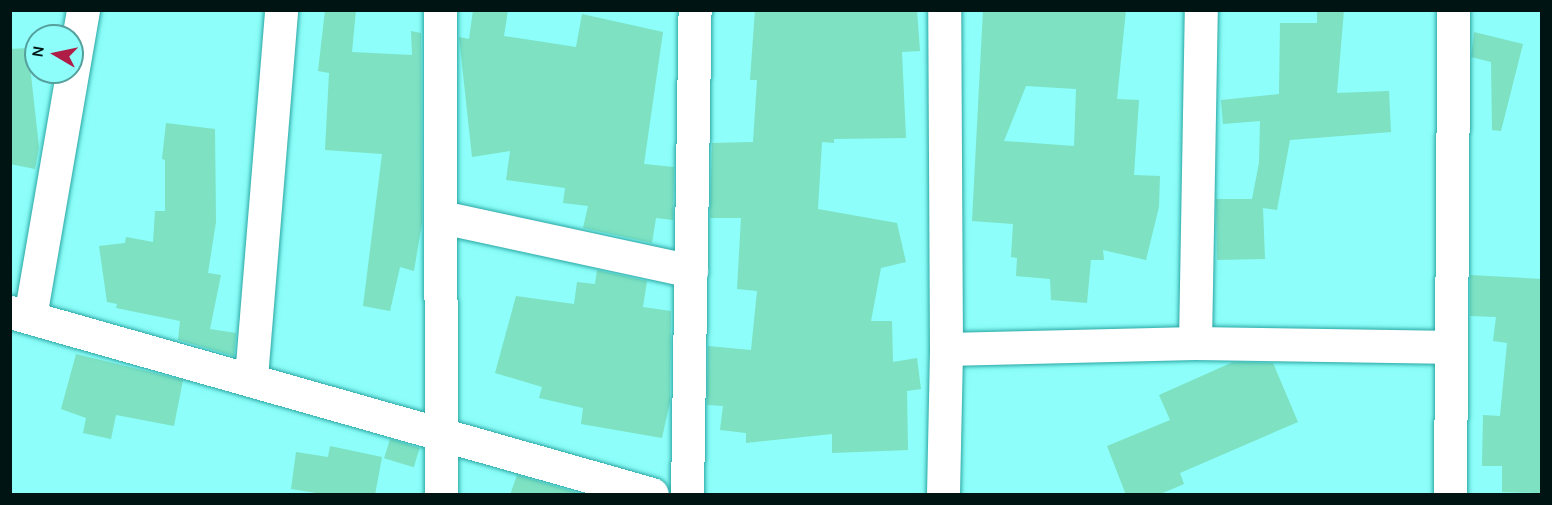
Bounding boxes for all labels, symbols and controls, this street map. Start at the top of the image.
north arrow [24,24,84,84]
text: N [27,44,48,59]

